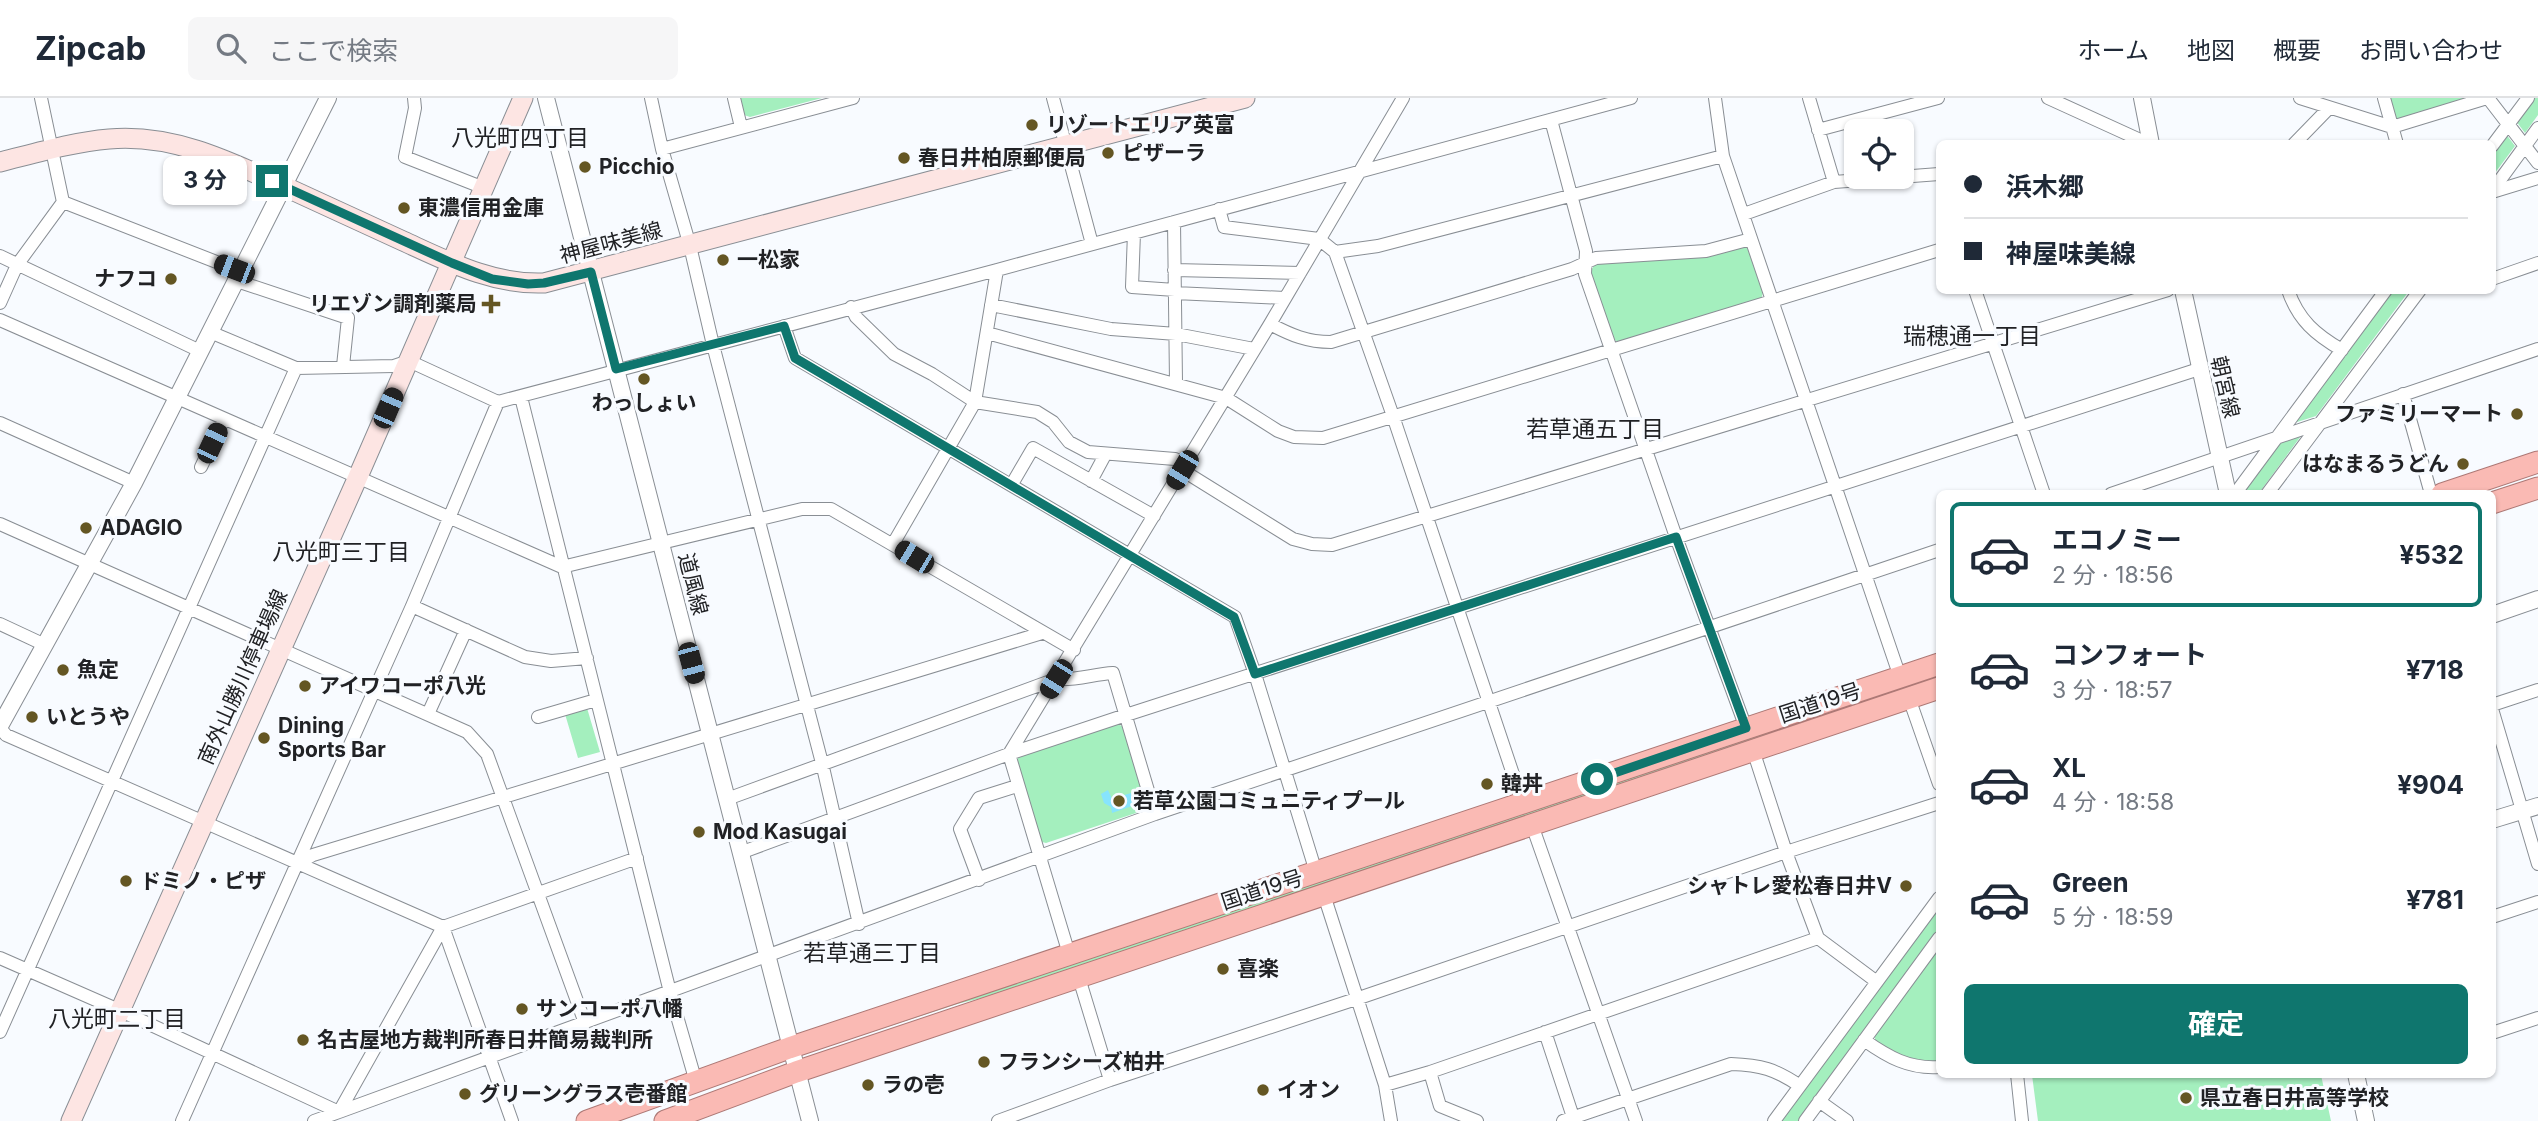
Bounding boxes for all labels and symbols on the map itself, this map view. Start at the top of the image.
place label: リゾートエリア英富 [1046,112,1235,137]
marker: リゾートエリア英富 [1024,117,1040,133]
district label: 八光町四丁目 [451,124,589,152]
place label: ピザーラ [1122,140,1206,165]
place label: 春日井柏原郵便局 [918,145,1086,170]
marker: ピザーラ [1100,145,1116,161]
marker: 春日井柏原郵便局 [896,150,912,166]
place label: Picchio [599,154,675,179]
callout: 3 分 [163,156,247,206]
marker: Picchio [577,159,593,175]
route end [256,165,288,197]
place label: 東濃信用金庫 [418,195,544,220]
marker: 東濃信用金庫 [396,200,412,216]
street label: 神屋味美線 [557,217,665,268]
place label: 一松家 [737,247,800,272]
car [211,252,258,286]
marker: 一松家 [715,252,731,268]
place label: ナフコ [94,266,157,291]
marker: ナフコ [163,271,179,287]
place label: リエゾン調剤薬局 [309,291,477,316]
marker: リエゾン調剤薬局 [483,296,499,312]
district label: 瑞穂通一丁目 [1903,322,2041,350]
street label: 朝宮線 [2206,353,2245,420]
marker: わっしょい [636,371,652,387]
car [371,385,406,431]
place label: わっしょい [592,390,697,415]
place label: ファミリーマート [2335,401,2503,426]
marker: ファミリーマート [2509,406,2525,422]
district label: 若草通五丁目 [1526,415,1664,443]
car [194,420,231,466]
car [1163,447,1202,493]
place label: はなまるうどん [2302,451,2449,476]
marker: はなまるうどん [2455,456,2471,472]
place label: ADAGIO [100,515,183,540]
marker: ADAGIO [78,520,94,536]
car [891,537,938,577]
district label: 八光町三丁目 [272,538,410,566]
street label: 道風線 [674,550,713,617]
street label: 南外山勝川停車場線 [193,585,292,768]
car [676,640,707,686]
car [1036,656,1077,702]
place label: 魚定 [77,657,119,682]
marker: 魚定 [55,662,71,678]
place label: アイワコーポ八光 [319,673,486,698]
marker: アイワコーポ八光 [297,678,313,694]
street label: 国道19号 [1776,678,1864,727]
place label: いとうや [46,704,130,729]
marker: いとうや [24,709,40,725]
place label: Dining Sports Bar [278,713,386,762]
marker: Dining Sports Bar [256,730,272,746]
route start [1581,763,1613,795]
place label: 韓丼 [1501,771,1543,796]
marker: 韓丼 [1479,776,1495,792]
place label: 若草公園コミュニティプール [1133,788,1405,813]
marker: 若草公園コミュニティプール [1111,793,1127,809]
place label: Mod Kasugai [713,819,847,844]
marker: Mod Kasugai [691,824,707,840]
street label: 国道19号 [1218,865,1306,914]
place label: ドミノ・ピザ [140,868,266,893]
marker: ドミノ・ピザ [118,873,134,889]
place label: シャトレ愛松春日井V [1687,873,1892,898]
marker: シャトレ愛松春日井V [1898,878,1914,894]
district label: 若草通三丁目 [803,939,941,967]
place label: 喜楽 [1237,956,1279,981]
marker: 喜楽 [1215,961,1231,977]
place label: サンコーポ八幡 [536,996,683,1021]
marker: サンコーポ八幡 [514,1001,530,1017]
district label: 八光町二丁目 [48,1005,186,1033]
place label: 名古屋地方裁判所春日井簡易裁判所 [317,1027,653,1052]
marker: 名古屋地方裁判所春日井簡易裁判所 [295,1032,311,1048]
place label: フランシーズ柏井 [998,1049,1165,1074]
marker: フランシーズ柏井 [976,1054,992,1070]
place label: ラの壱 [882,1072,945,1097]
marker: ラの壱 [860,1077,876,1093]
place label: イオン [1277,1077,1340,1102]
place label: グリーングラス壱番館 [479,1081,688,1106]
marker: イオン [1255,1082,1271,1098]
place label: 県立春日井高等学校 [2200,1085,2389,1110]
marker: グリーングラス壱番館 [457,1086,473,1102]
marker: 県立春日井高等学校 [2178,1090,2194,1106]

